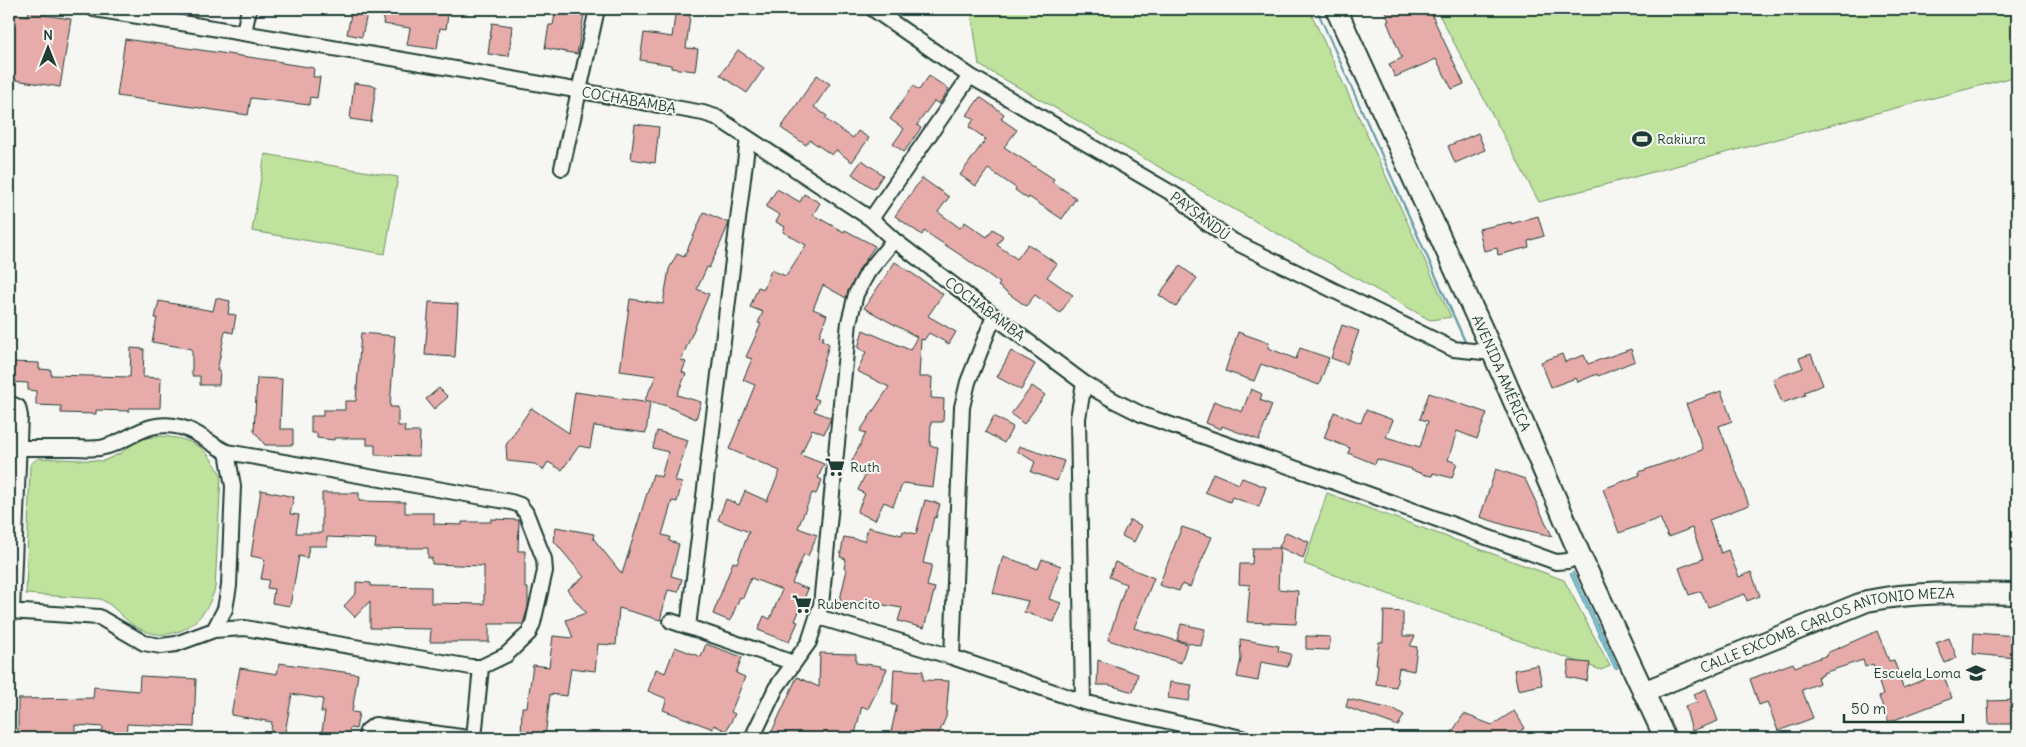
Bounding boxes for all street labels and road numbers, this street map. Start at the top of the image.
street label: COCHABAMBA [580,83,678,117]
street label: PAYSANDÚ [1167,188,1233,244]
street label: COCHABAMBA [941,273,1029,345]
street label: AVENIDA AMÉRICA [1468,312,1535,434]
street label: CALLE EXCOMB. CARLOS ANTONIO MEZA [1697,584,1954,677]

